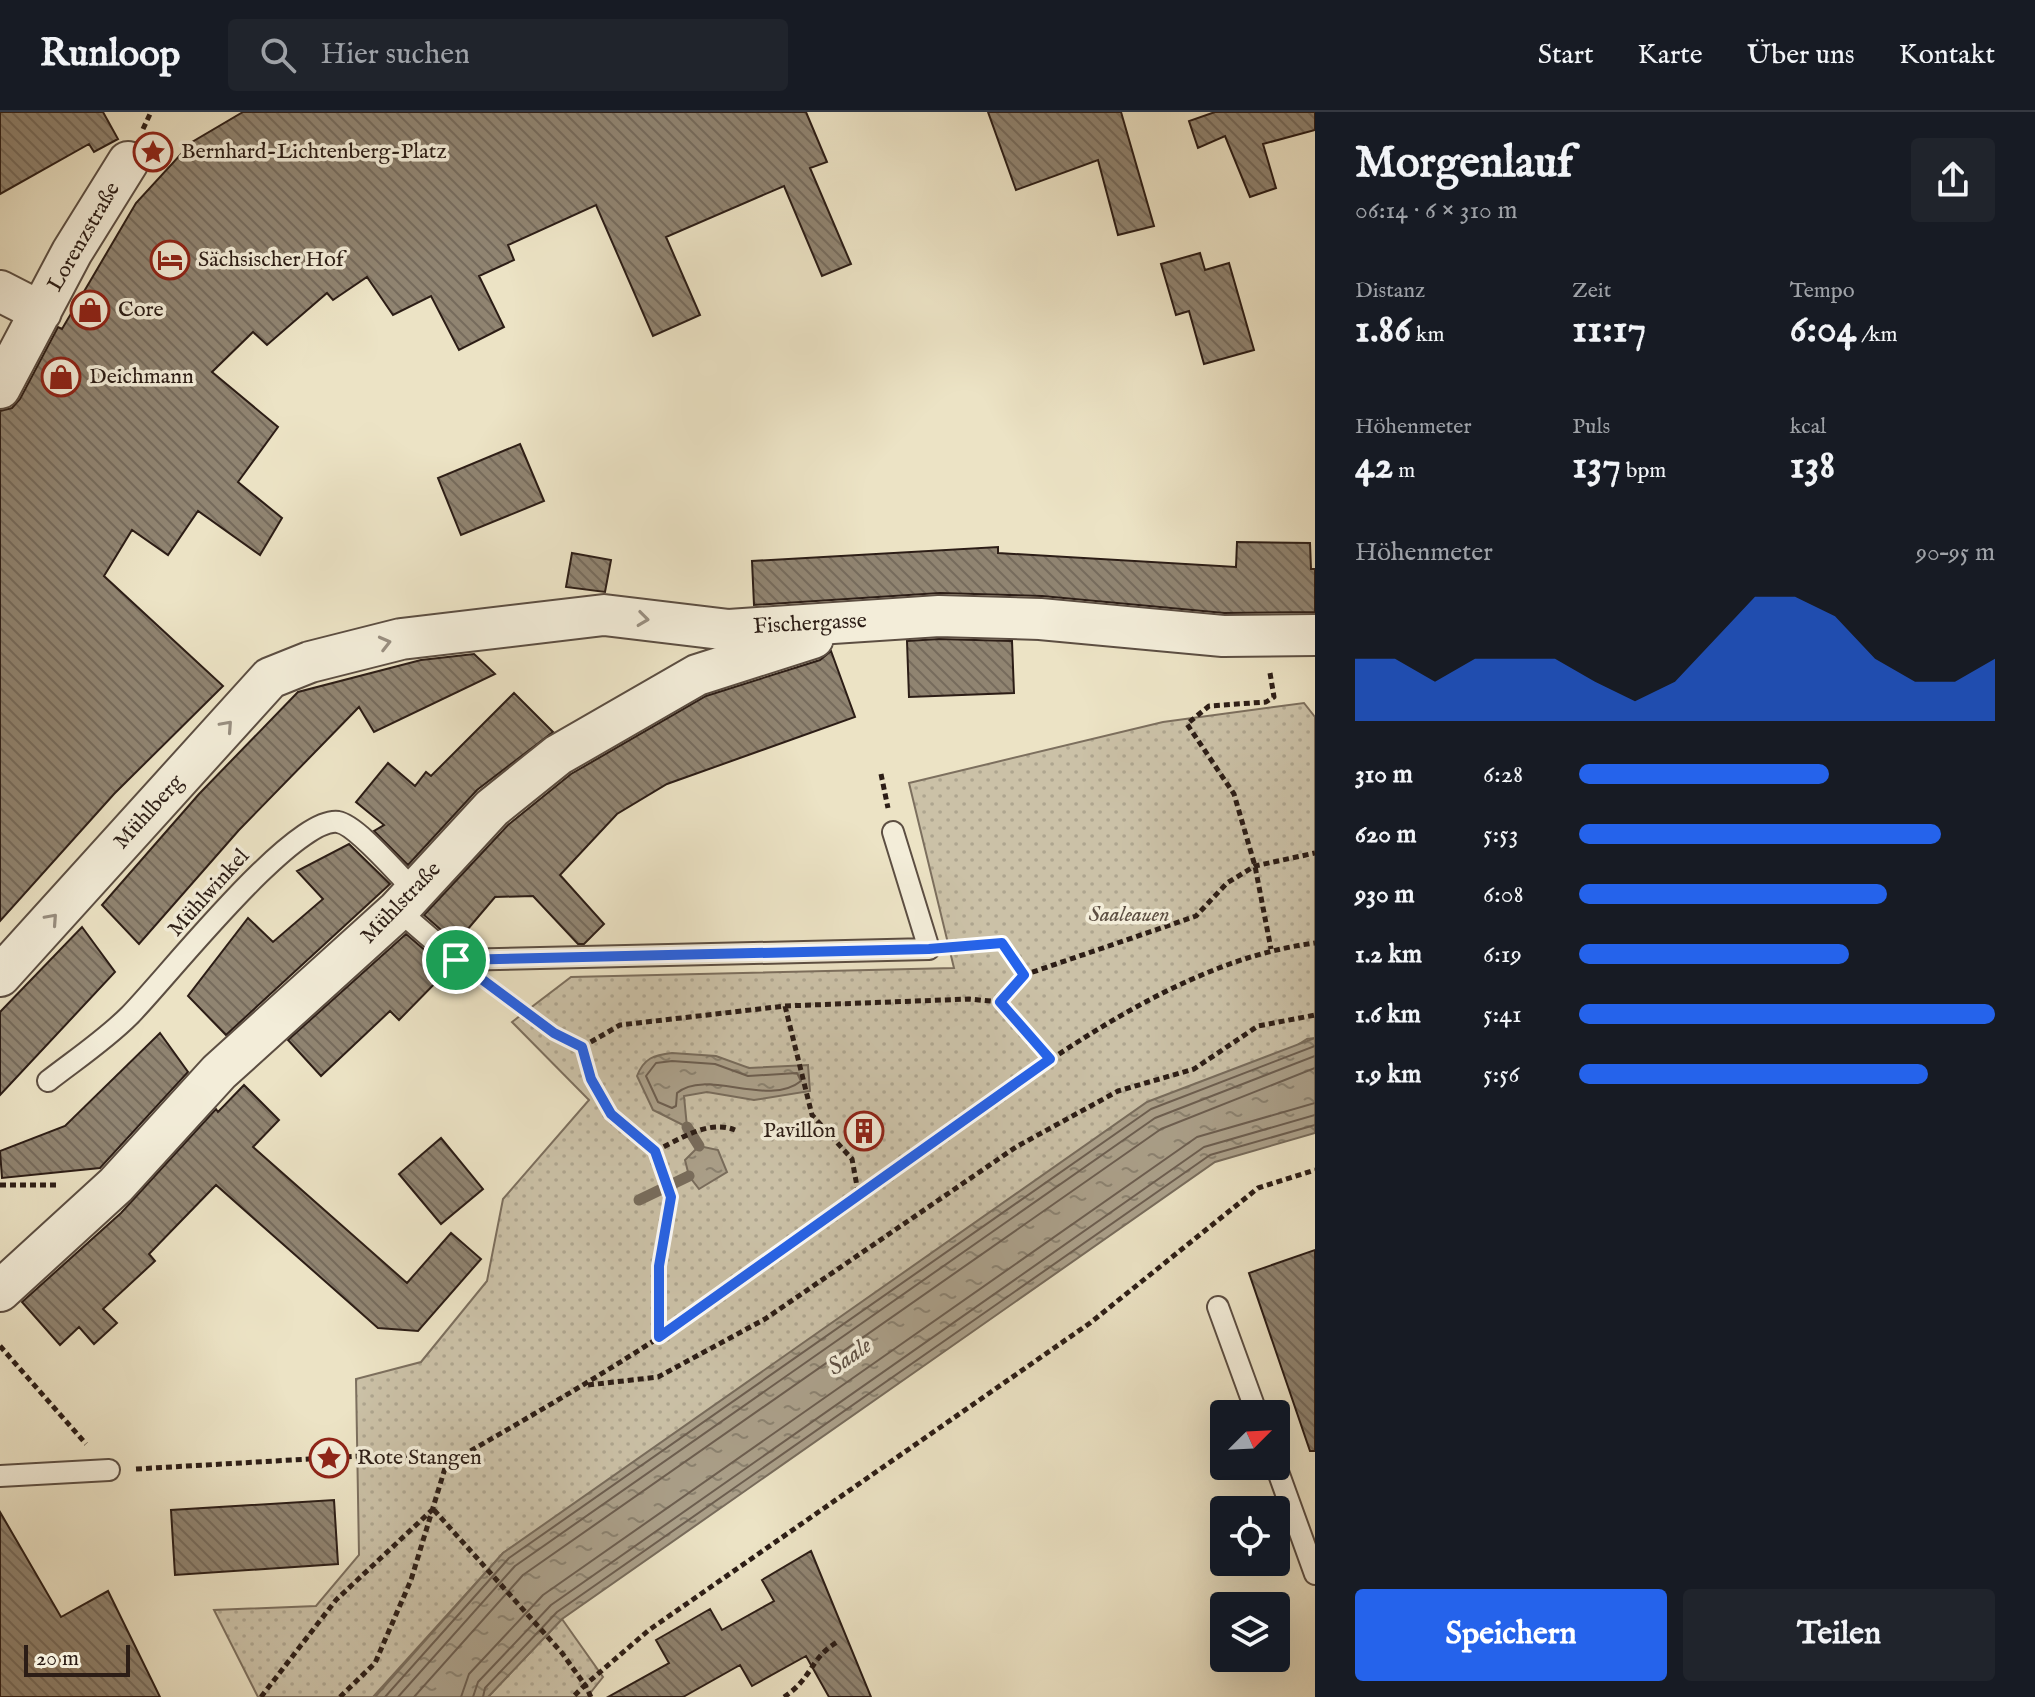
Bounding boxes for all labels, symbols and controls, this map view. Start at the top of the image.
search box [228,19,788,91]
text: Runloop [40,31,180,79]
icon: search [256,33,300,77]
text: Hier suchen [320,36,470,74]
text: Start [1538,38,1594,73]
text: Karte [1638,38,1703,73]
text: Über uns [1747,38,1855,73]
text: Kontakt [1899,38,1995,73]
place icon: Bernhard-Lichtenberg-Platz [132,131,174,173]
text: Morgenlauf [1355,136,1573,192]
place label: Bernhard-Lichtenberg-Platz [181,138,447,166]
button: share [1911,138,1995,222]
street label: Lorenzstraße [41,177,127,297]
text: 06:14 · 6 × 310 m [1355,194,1518,227]
hotel icon: Sächsischer Hof [149,239,191,281]
place label: Sächsischer Hof [198,246,348,274]
text: Distanz [1355,277,1425,305]
text: Zeit [1572,277,1611,305]
text: Tempo [1790,277,1855,305]
shop icon: Core [69,289,111,331]
place label: Core [118,296,164,324]
text: 1.86 [1355,305,1411,356]
text: 11:17 [1572,305,1646,356]
text: 6:04 [1790,305,1856,356]
text: km [1411,321,1445,349]
text: /km [1856,321,1897,349]
shop icon: Deichmann [40,356,82,398]
place label: Deichmann [89,363,194,391]
text: Höhenmeter [1355,413,1472,441]
text: Puls [1572,413,1610,441]
text: kcal [1790,413,1826,441]
text: 42 [1355,441,1393,492]
text: 137 [1572,441,1621,492]
text: 138 [1790,441,1835,492]
text: m [1393,457,1415,485]
text: bpm [1621,457,1666,485]
text: Höhenmeter [1355,536,1493,569]
text: 90–95 m [1916,536,1995,569]
street label: Fischergasse [752,607,868,641]
one-way arrow [637,611,650,628]
one-way arrow [378,636,392,653]
one-way arrow [218,721,232,735]
text: 310 m [1355,758,1413,791]
text: 6:28 [1483,758,1523,791]
street label: Mühlberg [108,768,191,855]
text: 620 m [1355,818,1417,851]
text: 5:53 [1483,818,1518,851]
street label: Mühlwinkel [162,843,256,943]
street label: Mühlstraße [355,856,447,950]
text: 930 m [1355,878,1415,911]
text: 6:08 [1483,878,1524,911]
park label: Saaleauen [1089,901,1169,929]
one-way arrow [43,913,57,928]
pin [422,926,490,994]
icon: arrive [434,938,478,982]
text: 1.2 km [1355,938,1422,971]
text: 6:19 [1483,938,1522,971]
text: 1.6 km [1355,998,1421,1031]
text: 5:41 [1483,998,1522,1031]
text: 1.9 km [1355,1058,1421,1091]
text: 5:56 [1483,1058,1520,1091]
building icon: Pavillon [843,1110,885,1152]
place label: Pavillon [763,1117,836,1145]
water label: Saale [822,1331,878,1383]
north arrow [1210,1400,1290,1480]
map controls [1210,1400,1290,1672]
place icon: Rote Stangen [308,1437,350,1479]
place label: Rote Stangen [357,1444,482,1472]
button: locate [1210,1496,1290,1576]
button: Speichern [1355,1589,1667,1681]
button: Teilen [1683,1589,1995,1681]
button: layers [1210,1592,1290,1672]
scale bar [24,1641,130,1677]
text: 20 m [36,1645,79,1673]

